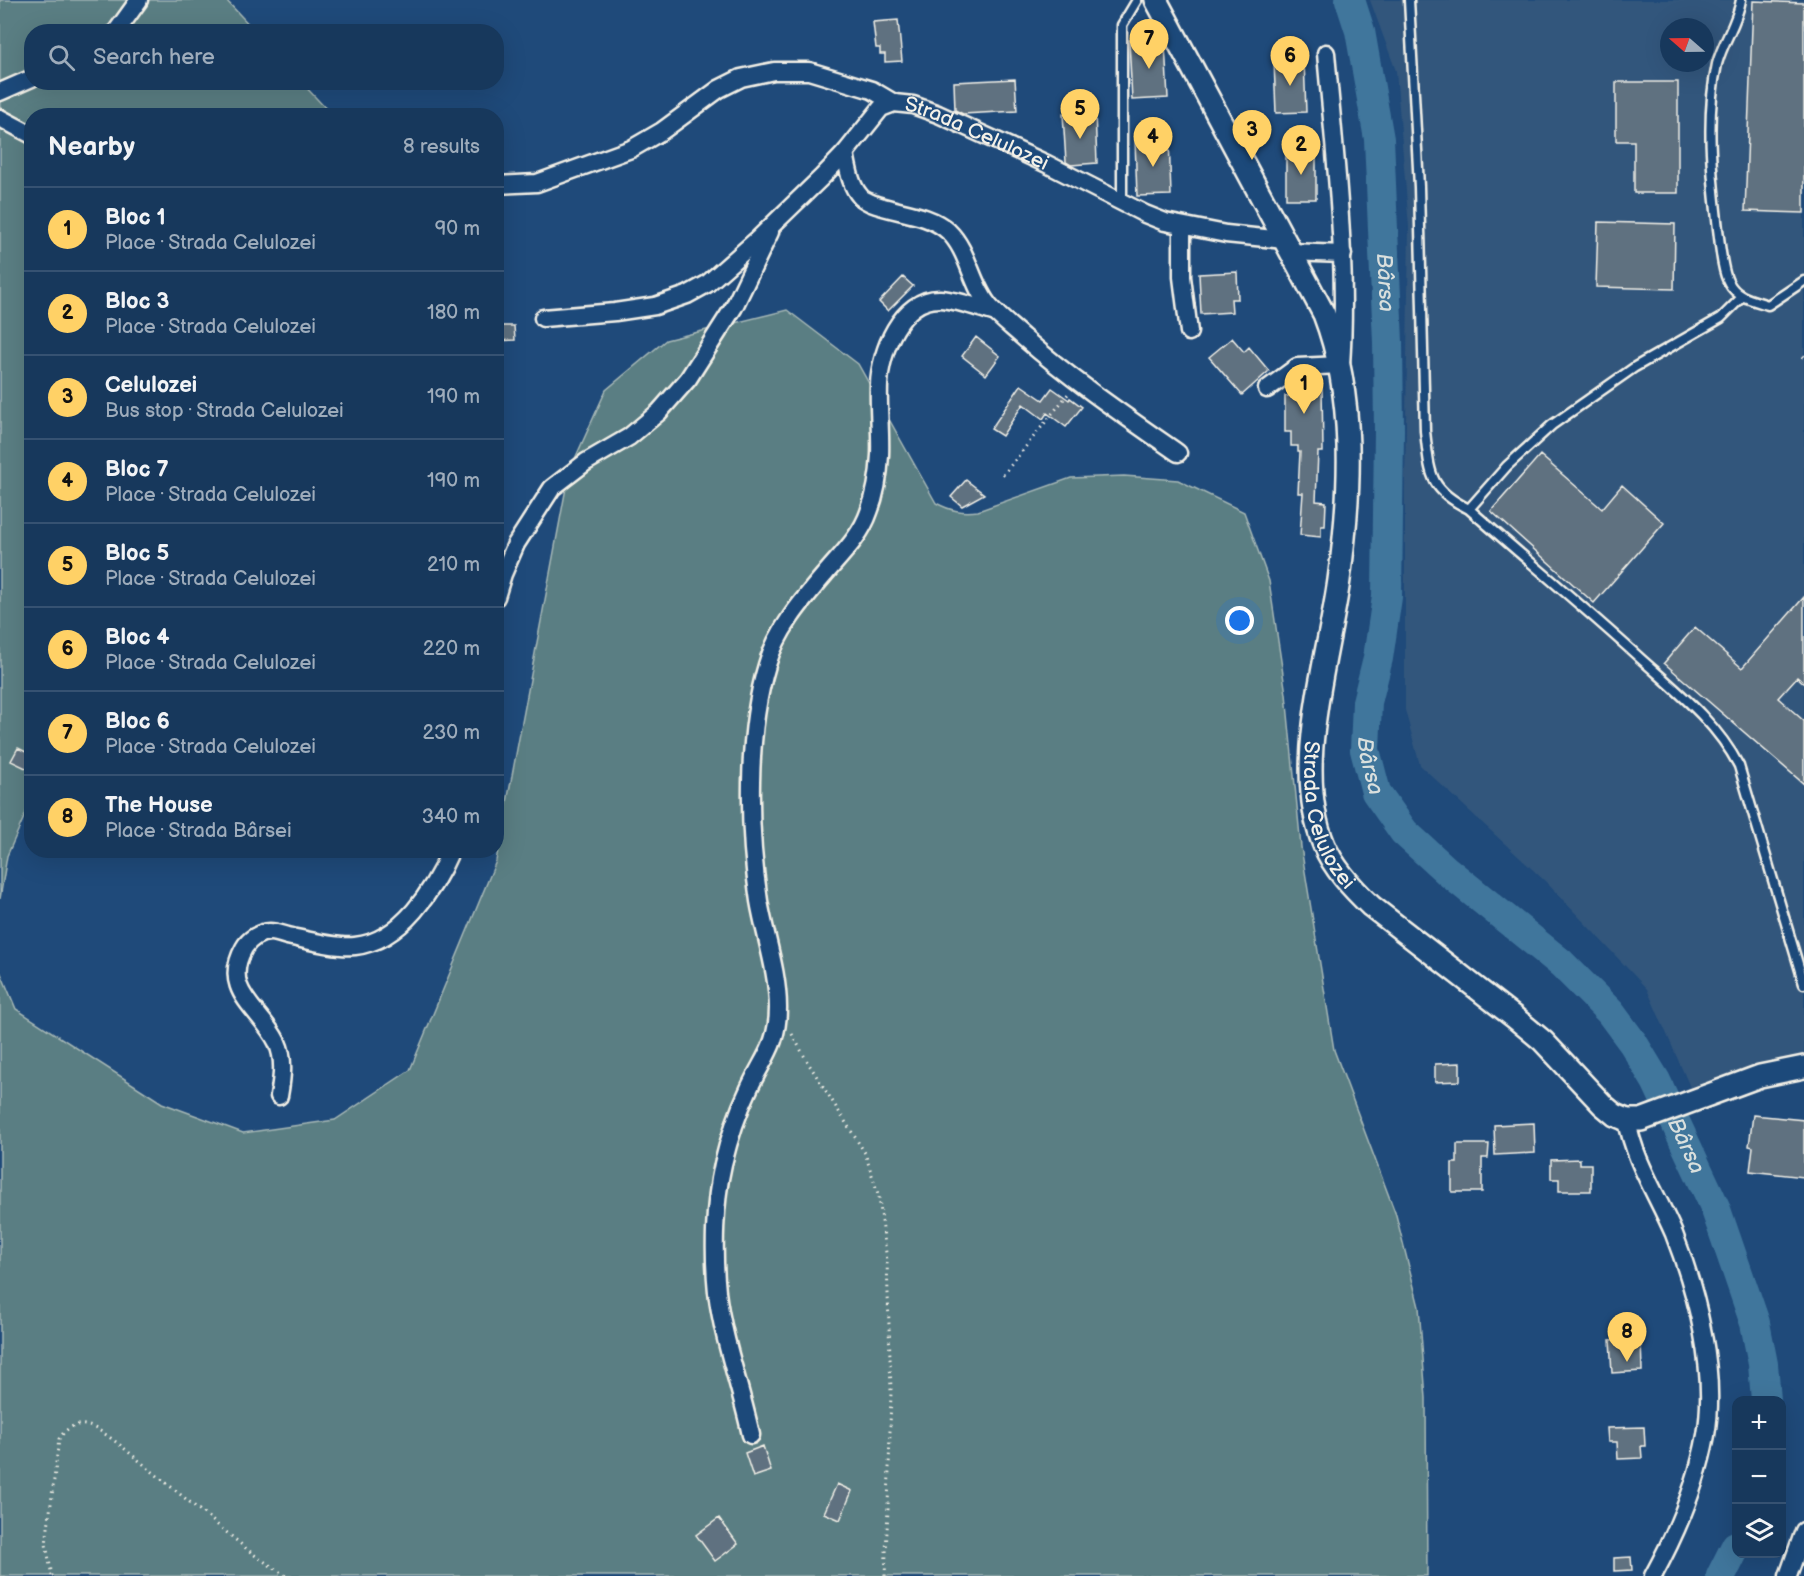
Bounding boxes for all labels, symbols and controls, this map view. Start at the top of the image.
north arrow [1660,18,1714,72]
pin: 7 [1130,20,1168,69]
search box [24,24,504,90]
pin: 6 [1270,36,1310,86]
icon: search [45,41,78,74]
text: Search here [93,44,215,71]
pin: 5 [1060,90,1100,139]
street label: Strada Celulozei [904,92,1053,176]
pin: 3 [1232,110,1272,160]
pin: 4 [1134,118,1172,167]
pin: 2 [1282,126,1320,175]
text: Nearby [48,132,135,163]
text: 8 results [403,135,480,159]
text: Bloc 1 [105,204,166,231]
text: 1 [63,217,72,241]
text: 90 m [435,217,480,241]
text: Place · Strada Celulozei [105,231,316,255]
water label: Bârsa [1371,253,1400,313]
text: Bloc 3 [105,288,169,315]
text: 2 [62,301,73,325]
text: 180 m [427,301,480,325]
text: Place · Strada Celulozei [105,315,316,339]
pin: 1 [1284,364,1324,414]
text: Celulozei [105,372,197,399]
text: 3 [62,385,73,409]
text: 190 m [427,385,480,409]
text: Bus stop · Strada Celulozei [105,399,344,423]
text: Bloc 7 [105,456,169,483]
text: 4 [62,469,73,493]
text: 190 m [427,469,480,493]
text: Place · Strada Celulozei [105,483,316,507]
text: Bloc 5 [105,540,169,567]
text: 5 [62,553,73,577]
text: 210 m [427,553,480,577]
text: Place · Strada Celulozei [105,567,316,591]
your location [1225,606,1254,635]
text: Bloc 4 [105,624,170,651]
text: 6 [61,637,74,661]
text: 220 m [423,637,480,661]
text: Place · Strada Celulozei [105,651,316,675]
text: Bloc 6 [105,708,170,735]
text: 7 [62,721,73,745]
text: 230 m [423,721,480,745]
text: Place · Strada Celulozei [105,735,316,759]
water label: Bârsa [1351,737,1390,798]
street label: Strada Celulozei [1299,740,1361,894]
text: The House [105,792,213,819]
text: 8 [61,805,74,829]
text: 340 m [422,805,480,829]
text: Place · Strada Bârsei [105,819,292,843]
water label: Bârsa [1662,1113,1711,1178]
pin: 8 [1608,1312,1646,1362]
map controls [1732,1396,1786,1558]
button: + [1732,1396,1786,1450]
button: − [1732,1450,1786,1504]
button: layers [1732,1504,1786,1558]

